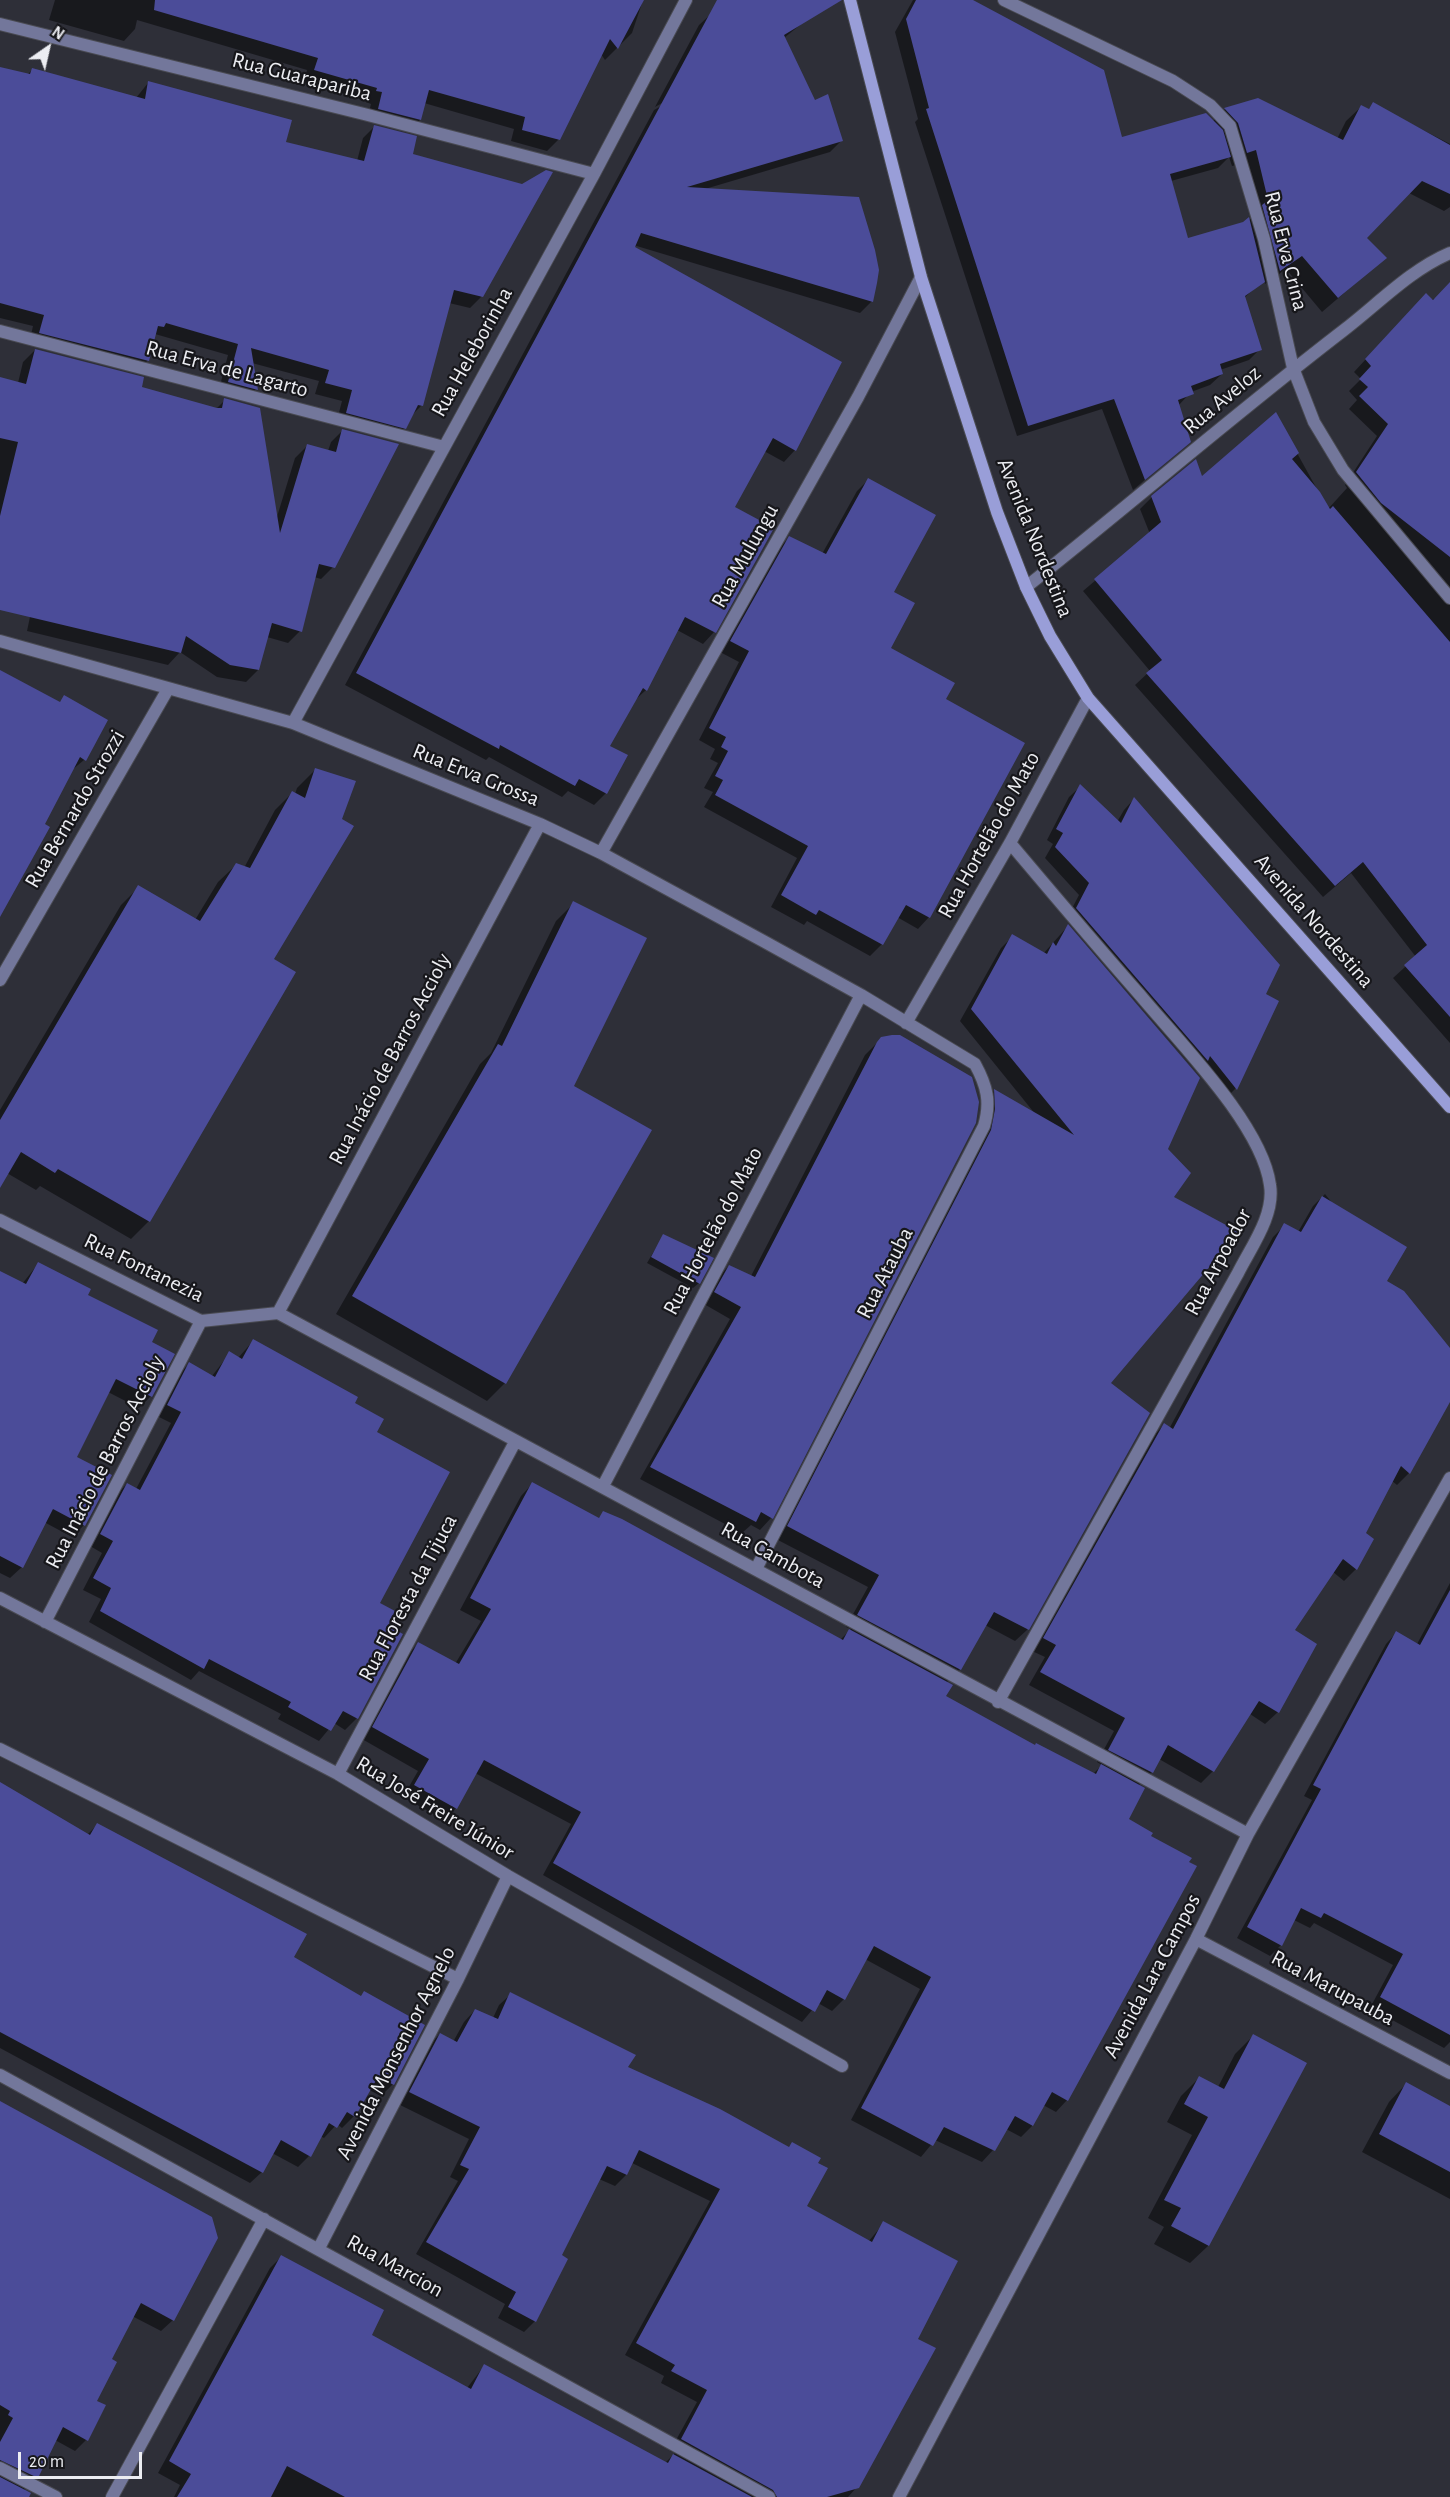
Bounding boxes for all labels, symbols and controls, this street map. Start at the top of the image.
north arrow [18,18,78,78]
text: N [49,23,67,43]
street label: Rua Guarapariba [230,47,374,107]
street label: Rua Erva Crina [1258,189,1314,313]
street label: Rua Heleborinha [425,282,519,422]
street label: Rua Erva de Lagarto [143,335,311,403]
street label: Rua Aveloz [1178,360,1266,440]
street label: Avenida Nordestina [991,455,1079,621]
street label: Rua Mulungu [706,499,784,613]
street label: Rua Bernardo Strozzi [19,725,131,893]
street label: Rua Erva Grossa [409,738,543,812]
street label: Rua Hortelão do Mato [932,747,1046,923]
street label: Avenida Nordestina [1249,849,1379,993]
street label: Rua Inácio de Barros Accioly [323,949,457,1169]
street label: Rua Hortelão do Mato [658,1142,768,1320]
street label: Rua Arpoador [1179,1204,1257,1320]
street label: Rua Atauba [851,1223,919,1323]
street label: Rua Fontanezia [80,1228,208,1308]
street label: Rua Inácio de Barros Accioly [40,1351,170,1573]
street label: Rua Floresta da Tijuca [353,1510,463,1686]
street label: Rua Cambota [716,1516,830,1594]
street label: Rua José Freire Júnior [351,1750,519,1866]
street label: Avenida Lara Campos [1098,1889,1206,2063]
street label: Avenida Monsenhor Agnelo [331,1942,461,2164]
street label: Rua Marupauba [1267,1944,1399,2032]
street label: Rua Marcion [342,2229,448,2303]
scale bar [21,2440,146,2478]
text: 20 m [29,2453,64,2471]

